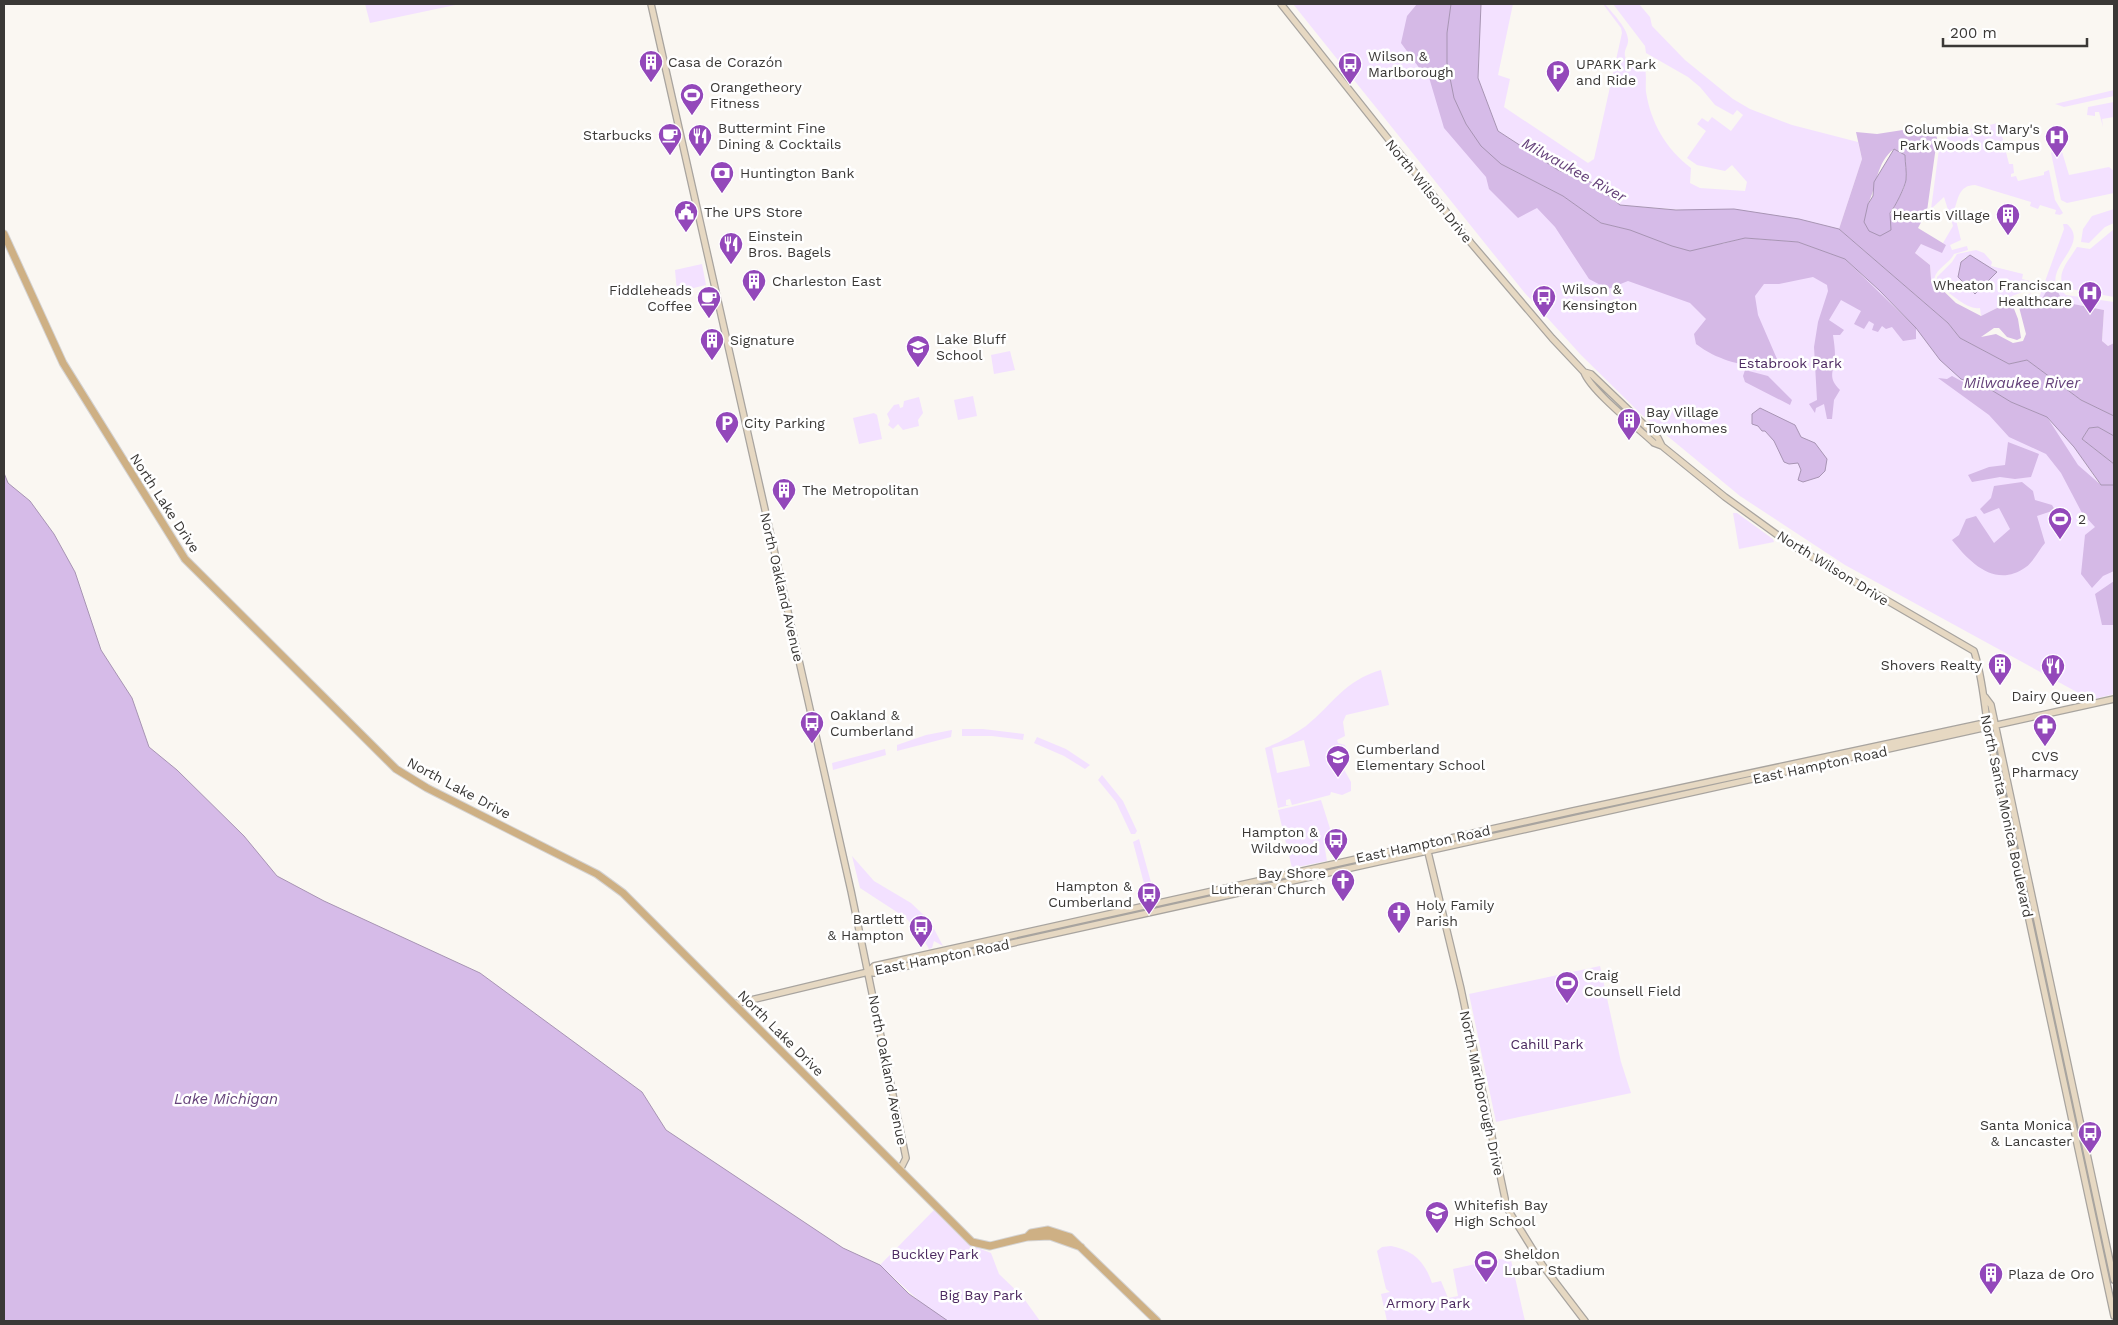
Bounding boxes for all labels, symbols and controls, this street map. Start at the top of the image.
scale bar [1943,15,2087,47]
text: 200 m [1950,24,1997,42]
place label: Wilson & Marlborough [1368,48,1454,80]
building icon: Casa de Corazón [638,49,664,83]
bus stop icon: Wilson & Marlborough [1337,51,1363,85]
place label: Casa de Corazón [668,54,783,70]
place label: UPARK Park and Ride [1576,56,1656,88]
parking icon: UPARK Park and Ride [1545,59,1571,93]
place label: Orangetheory Fitness [710,79,803,111]
sports icon: Orangetheory Fitness [679,82,705,116]
place label: Buttermint Fine Dining & Cocktails [718,120,841,152]
place label: Columbia St. Mary's Park Woods Campus [1899,121,2040,153]
cafe icon: Starbucks [657,122,683,156]
restaurant icon: Buttermint Fine Dining & Cocktails [687,123,713,157]
hospital icon: Columbia St. Mary's Park Woods Campus [2044,124,2070,158]
place label: Starbucks [583,127,652,143]
water label: Milwaukee River [1519,134,1630,207]
street label: North Wilson Drive [1382,136,1476,246]
bank icon: Huntington Bank [709,160,735,194]
place label: Huntington Bank [740,165,855,181]
public building icon: The UPS Store [673,199,699,233]
building icon: Heartis Village [1995,202,2021,236]
place label: The UPS Store [704,204,803,220]
place label: Heartis Village [1892,207,1990,223]
place label: Einstein Bros. Bagels [748,228,831,260]
restaurant icon: Einstein Bros. Bagels [718,231,744,265]
building icon: Charleston East [741,268,767,302]
place label: Charleston East [772,273,882,289]
place label: Wheaton Franciscan Healthcare [1933,277,2072,309]
hospital icon: Wheaton Franciscan Healthcare [2077,280,2103,314]
place label: Wilson & Kensington [1562,281,1638,313]
place label: Fiddleheads Coffee [609,282,692,314]
bus stop icon: Wilson & Kensington [1531,284,1557,318]
cafe icon: Fiddleheads Coffee [696,285,722,319]
building icon: Signature [699,327,725,361]
place label: Lake Bluff School [936,331,1006,363]
place label: Signature [730,332,794,348]
school or university icon: Lake Bluff School [905,334,931,368]
park label: Estabrook Park [1738,355,1842,371]
water label: Milwaukee River [1964,374,2081,392]
place label: Bay Village Townhomes [1646,404,1727,436]
building icon: Bay Village Townhomes [1616,407,1642,441]
parking icon: City Parking [714,410,740,444]
place label: City Parking [744,415,825,431]
street label: North Lake Drive [127,450,203,556]
building icon: The Metropolitan [771,477,797,511]
place label: The Metropolitan [802,482,919,498]
sports icon: 2 [2047,506,2073,540]
street label: North Oakland Avenue [757,511,807,663]
place label: 2 [2078,511,2086,527]
street label: North Wilson Drive [1774,527,1892,609]
building icon: Shovers Realty [1987,652,2013,686]
restaurant icon: Dairy Queen [2040,653,2066,687]
place label: Shovers Realty [1881,657,1983,673]
place label: Dairy Queen [2011,688,2095,704]
place label: Oakland & Cumberland [830,707,914,739]
bus stop icon: Oakland & Cumberland [799,710,825,744]
street label: North Santa Monica Boulevard [1978,713,2036,919]
pharmacy icon: CVS Pharmacy [2032,713,2058,747]
place label: Cumberland Elementary School [1356,741,1486,773]
street label: East Hampton Road [1751,743,1889,787]
school or university icon: Cumberland Elementary School [1325,744,1351,778]
place label: CVS Pharmacy [2012,748,2079,780]
street label: North Lake Drive [405,754,513,822]
street label: East Hampton Road [1354,822,1492,866]
place label: Hampton & Wildwood [1241,824,1318,856]
bus stop icon: Hampton & Wildwood [1323,827,1349,861]
place label: Bay Shore Lutheran Church [1211,865,1326,897]
church icon: Bay Shore Lutheran Church [1330,868,1356,902]
place label: Hampton & Cumberland [1048,878,1132,910]
bus stop icon: Hampton & Cumberland [1136,881,1162,915]
place label: Holy Family Parish [1416,897,1495,929]
church icon: Holy Family Parish [1386,900,1412,934]
place label: Bartlett & Hampton [827,911,904,943]
bus stop icon: Bartlett & Hampton [908,914,934,948]
street label: East Hampton Road [873,936,1011,978]
place label: Craig Counsell Field [1584,967,1681,999]
sports icon: Craig Counsell Field [1554,970,1580,1004]
street label: North Lake Drive [735,987,827,1079]
street label: North Oakland Avenue [866,993,910,1147]
street label: North Marlborough Drive [1457,1009,1507,1177]
park label: Cahill Park [1511,1036,1584,1052]
water label: Lake Michigan [174,1090,278,1108]
place label: Santa Monica & Lancaster [1980,1117,2072,1149]
bus stop icon: Santa Monica & Lancaster [2077,1120,2103,1154]
place label: Whitefish Bay High School [1454,1197,1548,1229]
school or university icon: Whitefish Bay High School [1424,1200,1450,1234]
park label: Buckley Park [891,1246,979,1262]
place label: Sheldon Lubar Stadium [1504,1246,1605,1278]
sports icon: Sheldon Lubar Stadium [1473,1249,1499,1283]
building icon: Plaza de Oro [1978,1261,2004,1295]
place label: Plaza de Oro [2008,1266,2095,1282]
park label: Big Bay Park [939,1287,1023,1303]
park label: Armory Park [1386,1295,1470,1311]

